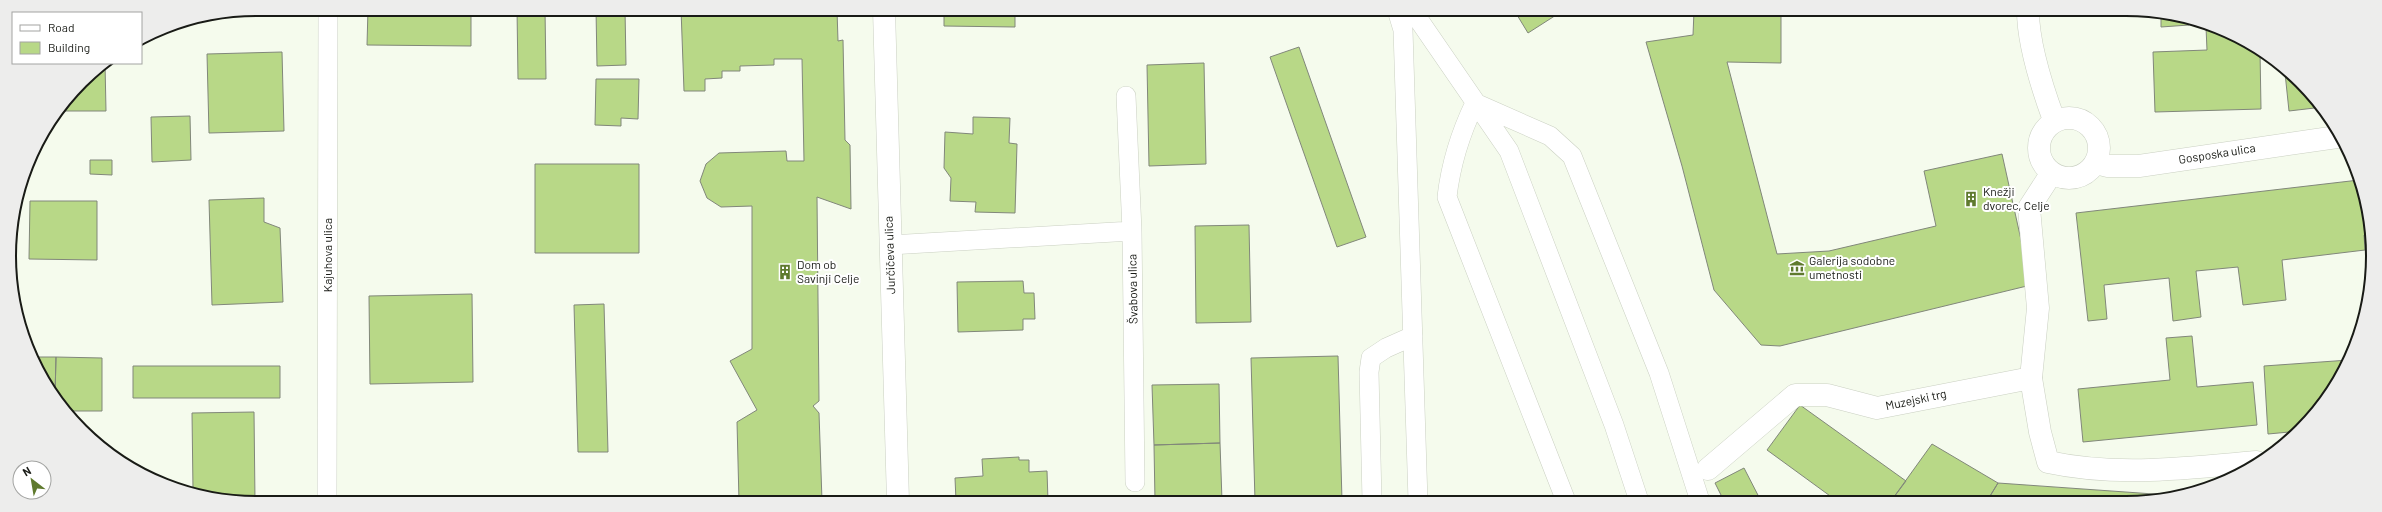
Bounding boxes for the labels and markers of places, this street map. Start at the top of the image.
place label: Knežji dvorec, Celje [1983,184,2050,212]
building icon: Knežji dvorec, Celje [1962,190,1980,208]
place label: Galerija sodobne umetnosti [1809,253,1895,281]
place label: Dom ob Savinji Celje [797,257,859,285]
museum icon: Galerija sodobne umetnosti [1788,259,1806,277]
building icon: Dom ob Savinji Celje [776,263,794,281]

